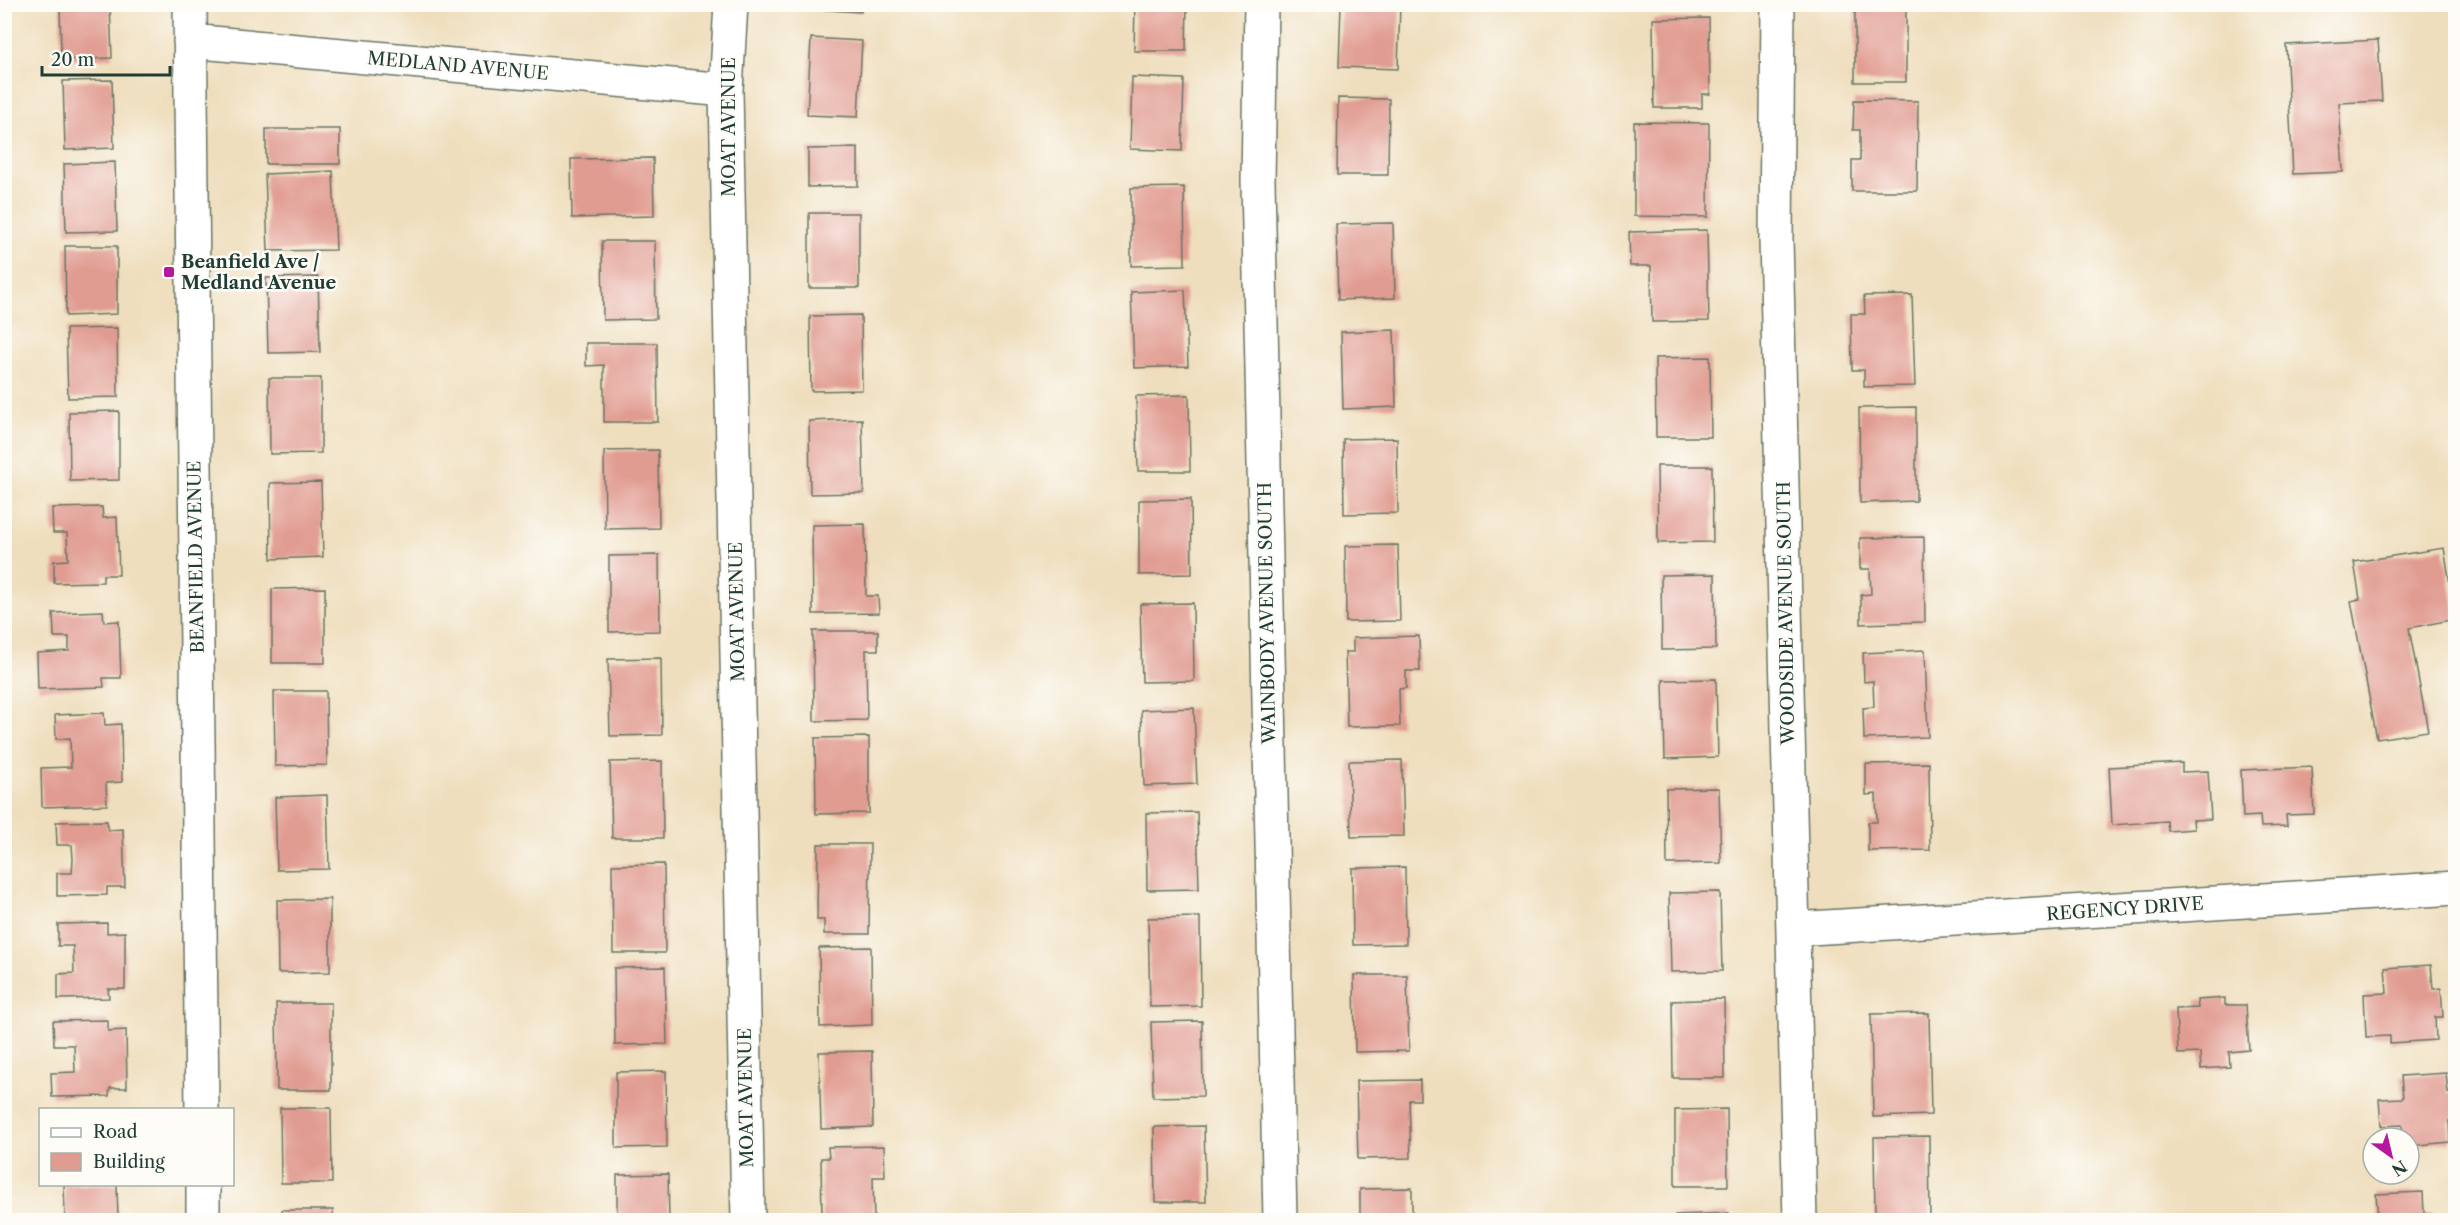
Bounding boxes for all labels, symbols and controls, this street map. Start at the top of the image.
scale bar [42,39,170,77]
street label: MEDLAND AVENUE [366,47,550,85]
text: 20 m [51,49,95,71]
street label: MOAT AVENUE [718,57,740,197]
place label: Beanfield Ave / Medland Avenue [181,251,337,294]
marker: Beanfield Ave / Medland Avenue [162,265,176,279]
street label: BEANFIELD AVENUE [183,460,209,654]
street label: WOODSIDE AVENUE SOUTH [1773,481,1799,746]
street label: WAINBODY AVENUE SOUTH [1254,482,1280,745]
street label: MOAT AVENUE [725,542,749,682]
street label: REGENCY DRIVE [2046,893,2204,925]
street label: MOAT AVENUE [734,1028,758,1168]
legend [39,1108,234,1186]
text: Road [93,1121,138,1143]
north arrow [2361,1126,2421,1186]
text: Building [93,1151,165,1173]
text: N [2388,1156,2411,1181]

